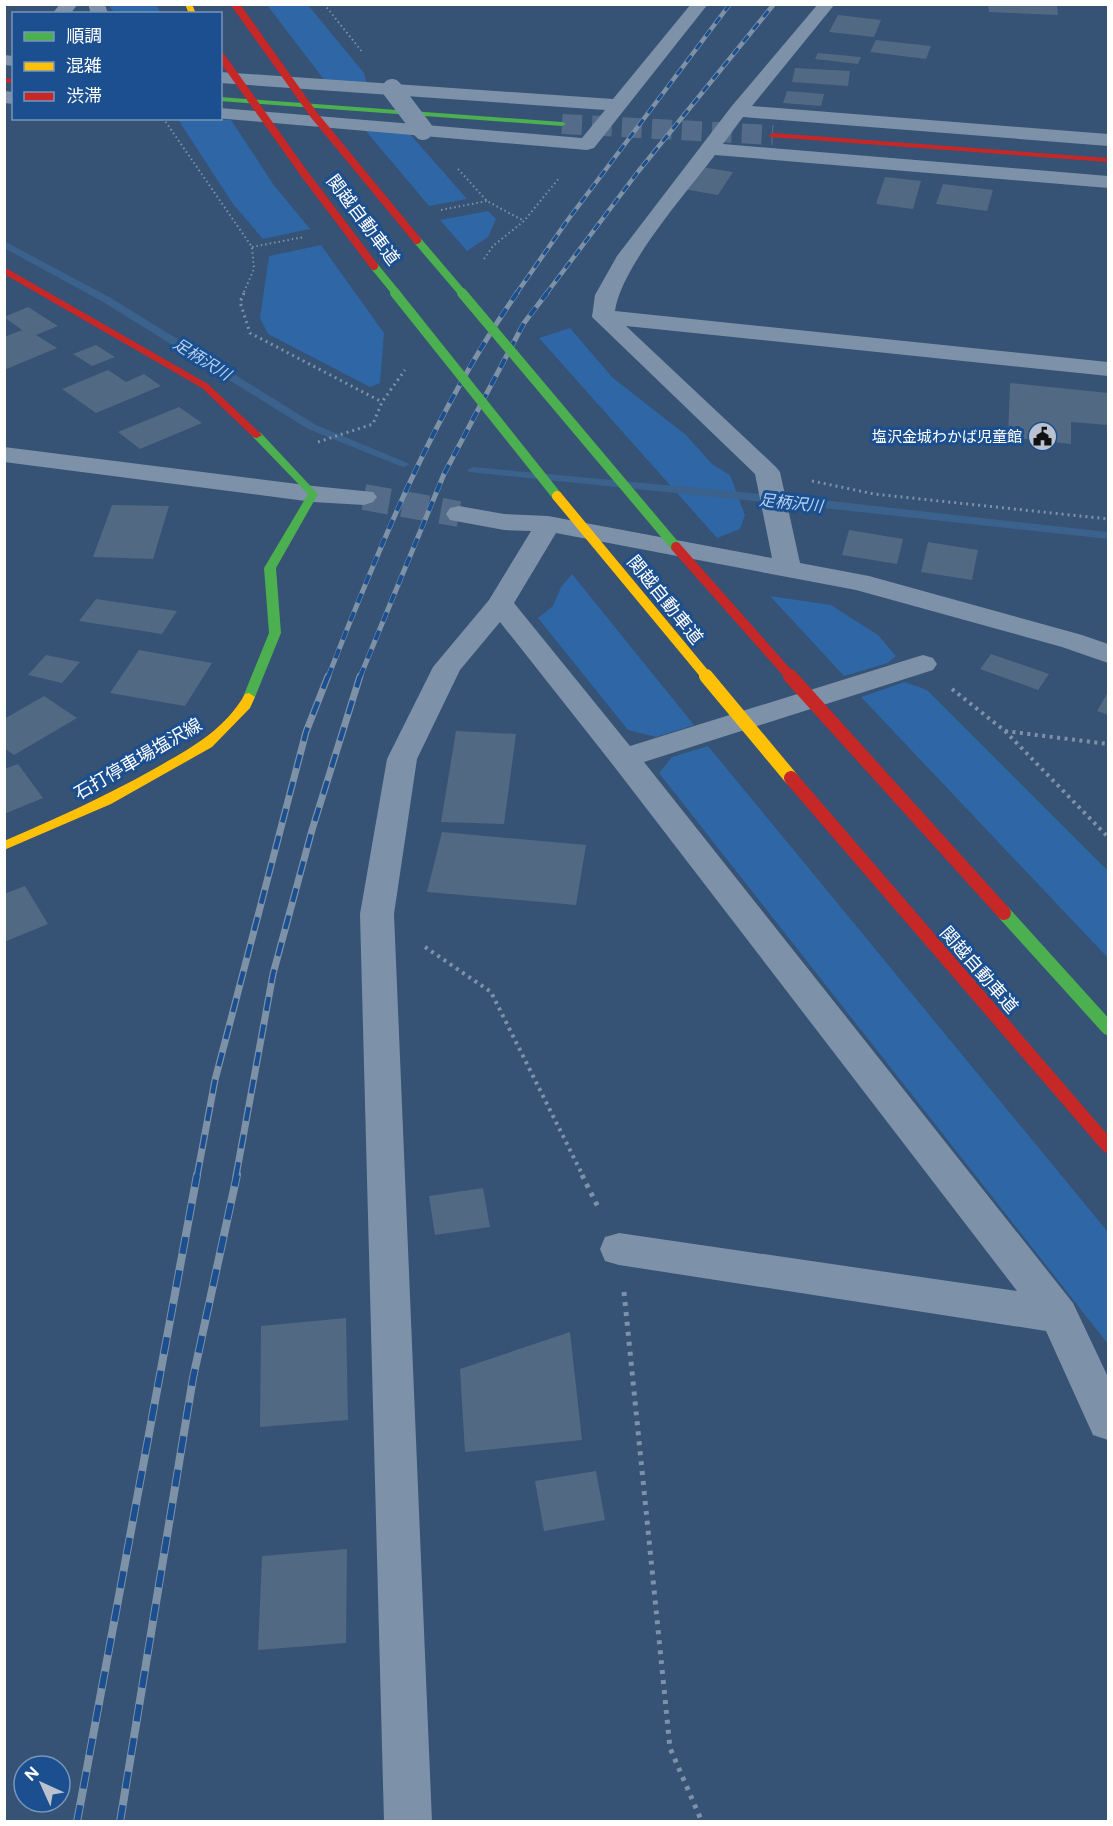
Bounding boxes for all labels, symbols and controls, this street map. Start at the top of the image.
legend [12,12,222,120]
text: 順調 [66,25,102,47]
text: 混雑 [66,55,102,77]
text: 渋滞 [66,85,102,107]
street label: 関越自動車道 [322,170,404,270]
water label: 足柄沢川 [170,334,236,385]
public building icon: 塩沢金城わかば児童館 [1027,421,1059,453]
place label: 塩沢金城わかば児童館 [872,428,1022,446]
water label: 足柄沢川 [758,490,826,516]
street label: 関越自動車道 [622,551,708,649]
street label: 石打停車場塩沢線 [70,713,206,805]
street label: 関越自動車道 [935,922,1023,1018]
north arrow [12,1754,72,1814]
text: N [21,1763,43,1785]

